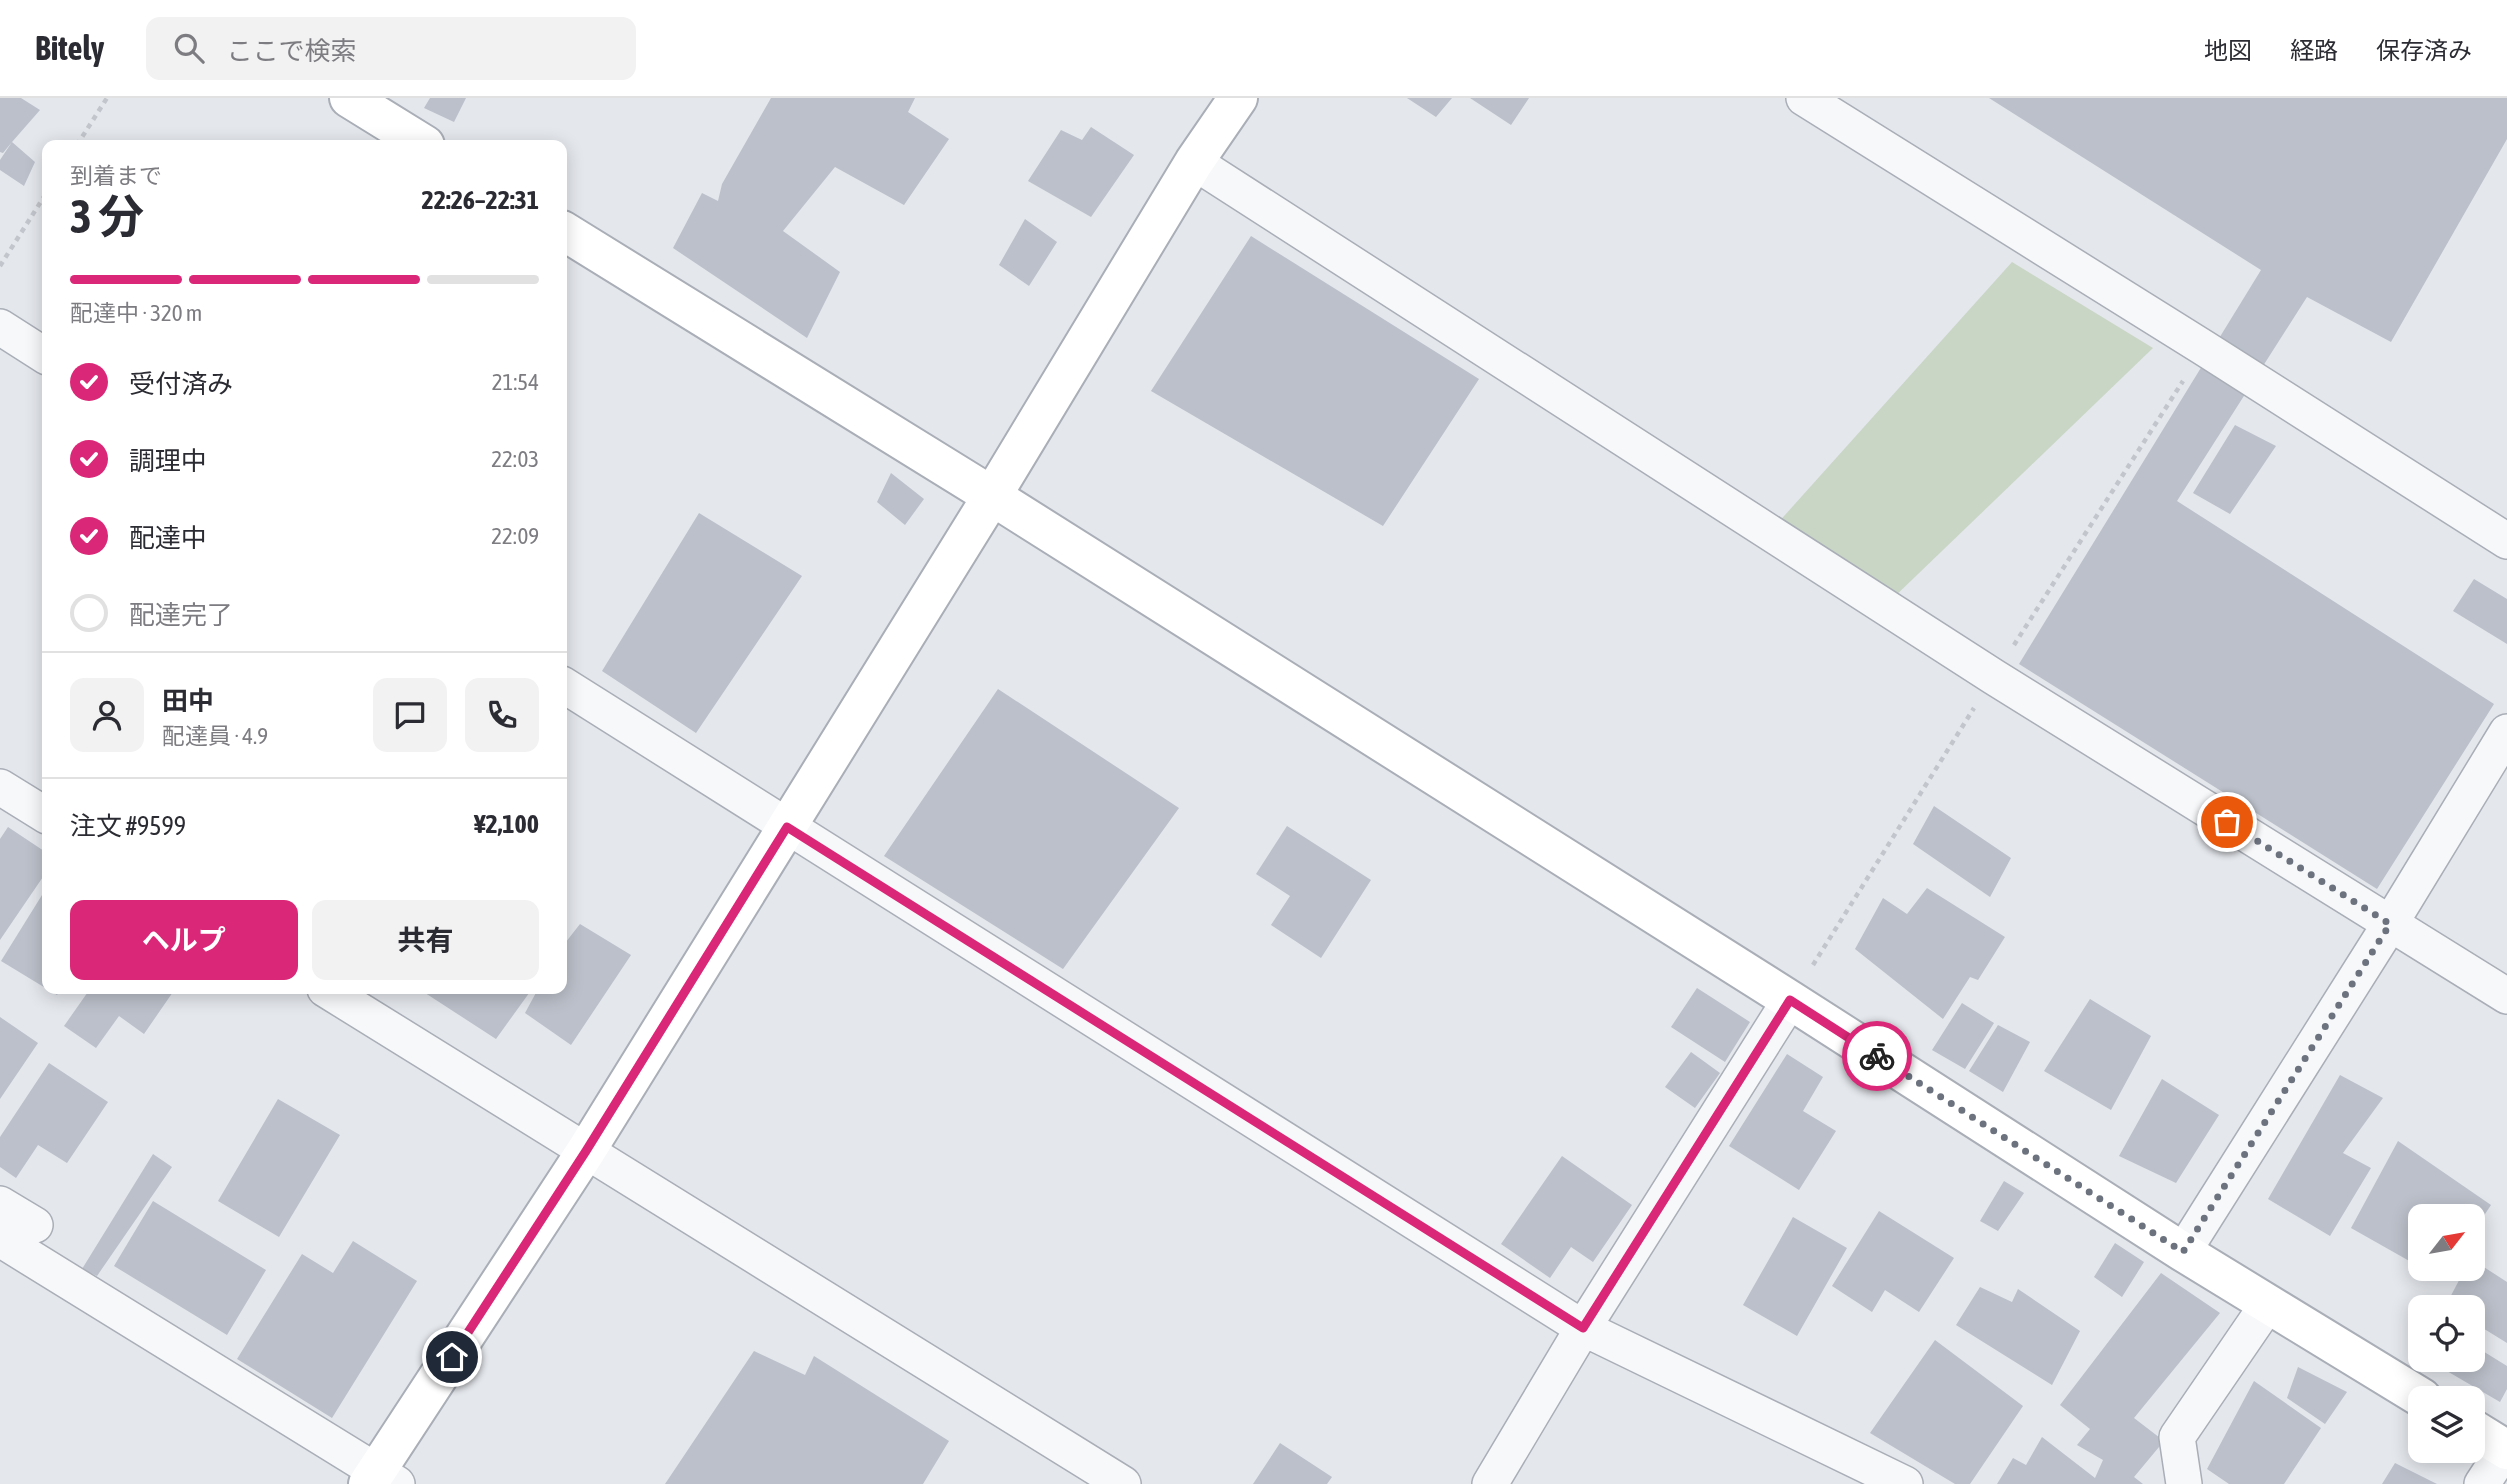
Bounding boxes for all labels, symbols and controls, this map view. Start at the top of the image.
search box [146,17,636,80]
text: Bitely [35,29,104,67]
icon: search [170,29,208,67]
text: ここで検索 [226,36,356,66]
text: 地図 [2204,37,2252,64]
text: 経路 [2290,37,2338,64]
text: 保存済み [2376,37,2472,64]
text: 到着まで [70,163,162,189]
text: 22:26–22:31 [422,185,539,215]
text: 3 分 [70,190,144,243]
text: 配達中 · 320 m [70,300,202,326]
icon: check [70,363,108,401]
text: 受付済み [129,369,233,399]
text: 21:54 [492,369,539,395]
icon: check [70,440,108,478]
text: 調理中 [129,446,207,476]
text: 22:03 [491,446,539,472]
icon: check [70,517,108,555]
text: 配達中 [129,523,207,553]
text: 22:09 [491,523,539,549]
text: 配達完了 [129,600,233,630]
button: person [70,678,144,752]
button: chat [373,678,447,752]
button: phone [465,678,539,752]
text: 田中 [162,686,214,716]
text: 配達員 · 4.9 [162,723,268,749]
pin [2197,792,2257,852]
icon: bag [2208,803,2246,841]
text: ¥2,100 [474,809,539,839]
text: 注文 #9599 [70,811,186,841]
button: ヘルプ [70,900,298,980]
button: 共有 [312,900,539,980]
courier [1842,1021,1912,1091]
icon: bike [1858,1037,1896,1075]
north arrow [2408,1204,2485,1281]
map controls [2408,1204,2485,1463]
button: locate [2408,1295,2485,1372]
pin [422,1327,482,1387]
icon: home [433,1338,471,1376]
button: layers [2408,1386,2485,1463]

